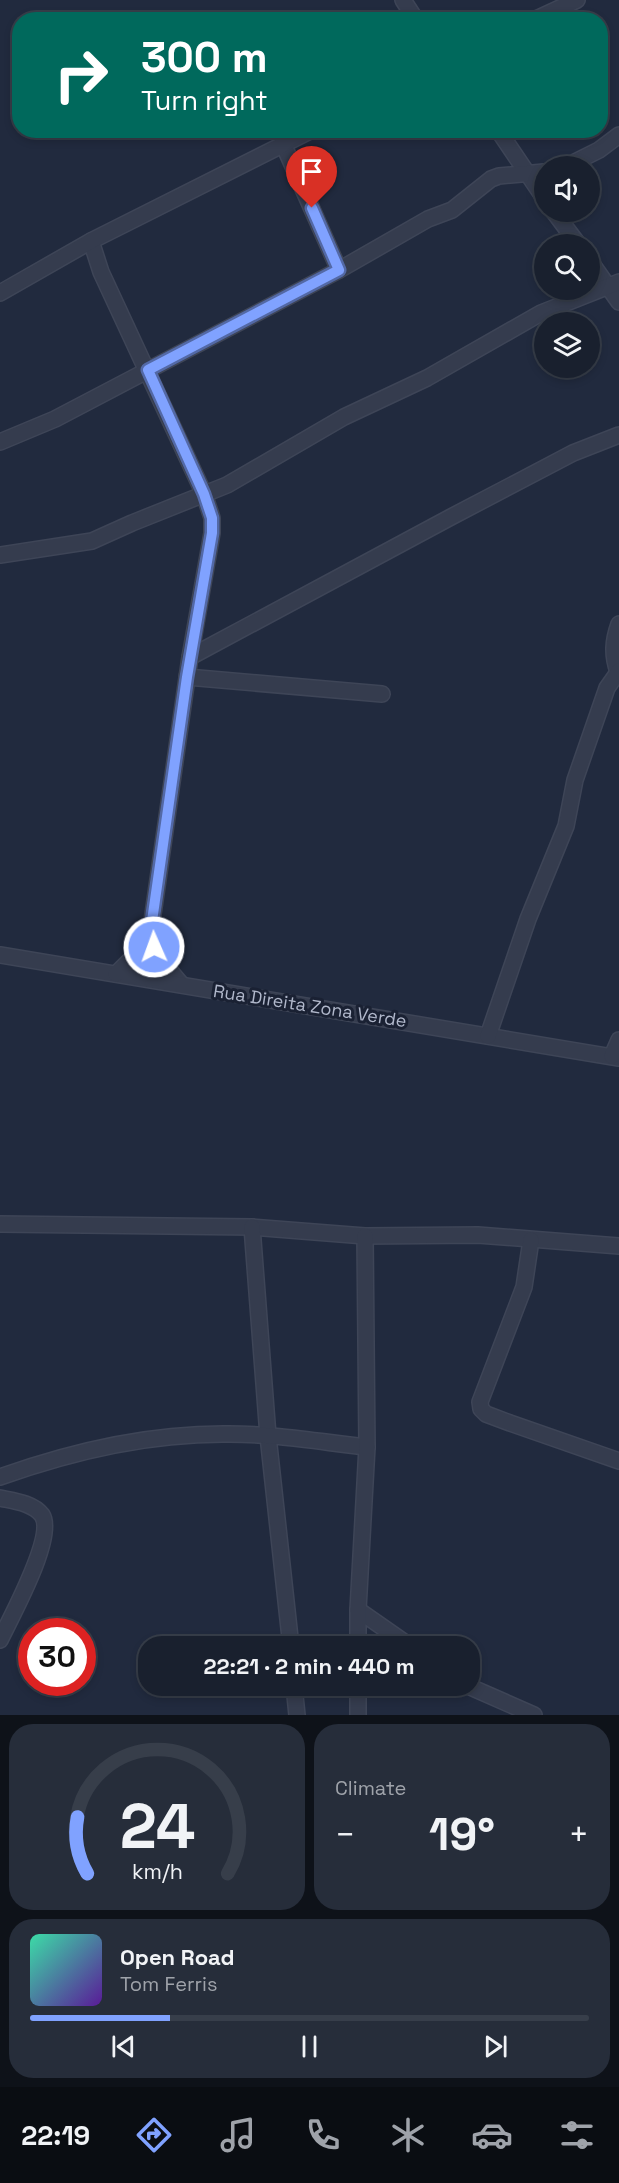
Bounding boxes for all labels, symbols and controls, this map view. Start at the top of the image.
text: 300 m [141,31,268,84]
icon: right [42,36,120,114]
text: Turn right [141,83,268,118]
pin [286,146,337,208]
icon: arrive [295,155,328,188]
map controls [534,156,600,378]
button: sound [534,156,600,222]
button: search [534,234,600,300]
button: layers [534,312,600,378]
position arrow [122,915,186,979]
street label: Rua Direita Zona Verde [212,979,408,1032]
speed limit sign: 30 [18,1618,96,1696]
text: 22:21 · 2 min · 440 m [203,1652,415,1680]
text: Climate [335,1775,406,1801]
text: 24 [119,1787,195,1866]
text: 19° [429,1806,495,1863]
text: − [335,1814,355,1856]
text: + [569,1814,589,1856]
text: km/h [131,1858,183,1885]
text: Open Road [120,1943,235,1971]
text: Tom Ferris [120,1971,218,1997]
icon: previous [107,2030,140,2063]
icon: pause [293,2030,326,2063]
icon: next [479,2030,512,2063]
icon: directions [133,2114,175,2156]
icon: music [217,2114,259,2156]
icon: phone [302,2114,344,2156]
icon: climate [387,2114,429,2156]
icon: car [471,2114,513,2156]
icon: filters [556,2114,598,2156]
text: 22:19 [21,2118,90,2153]

